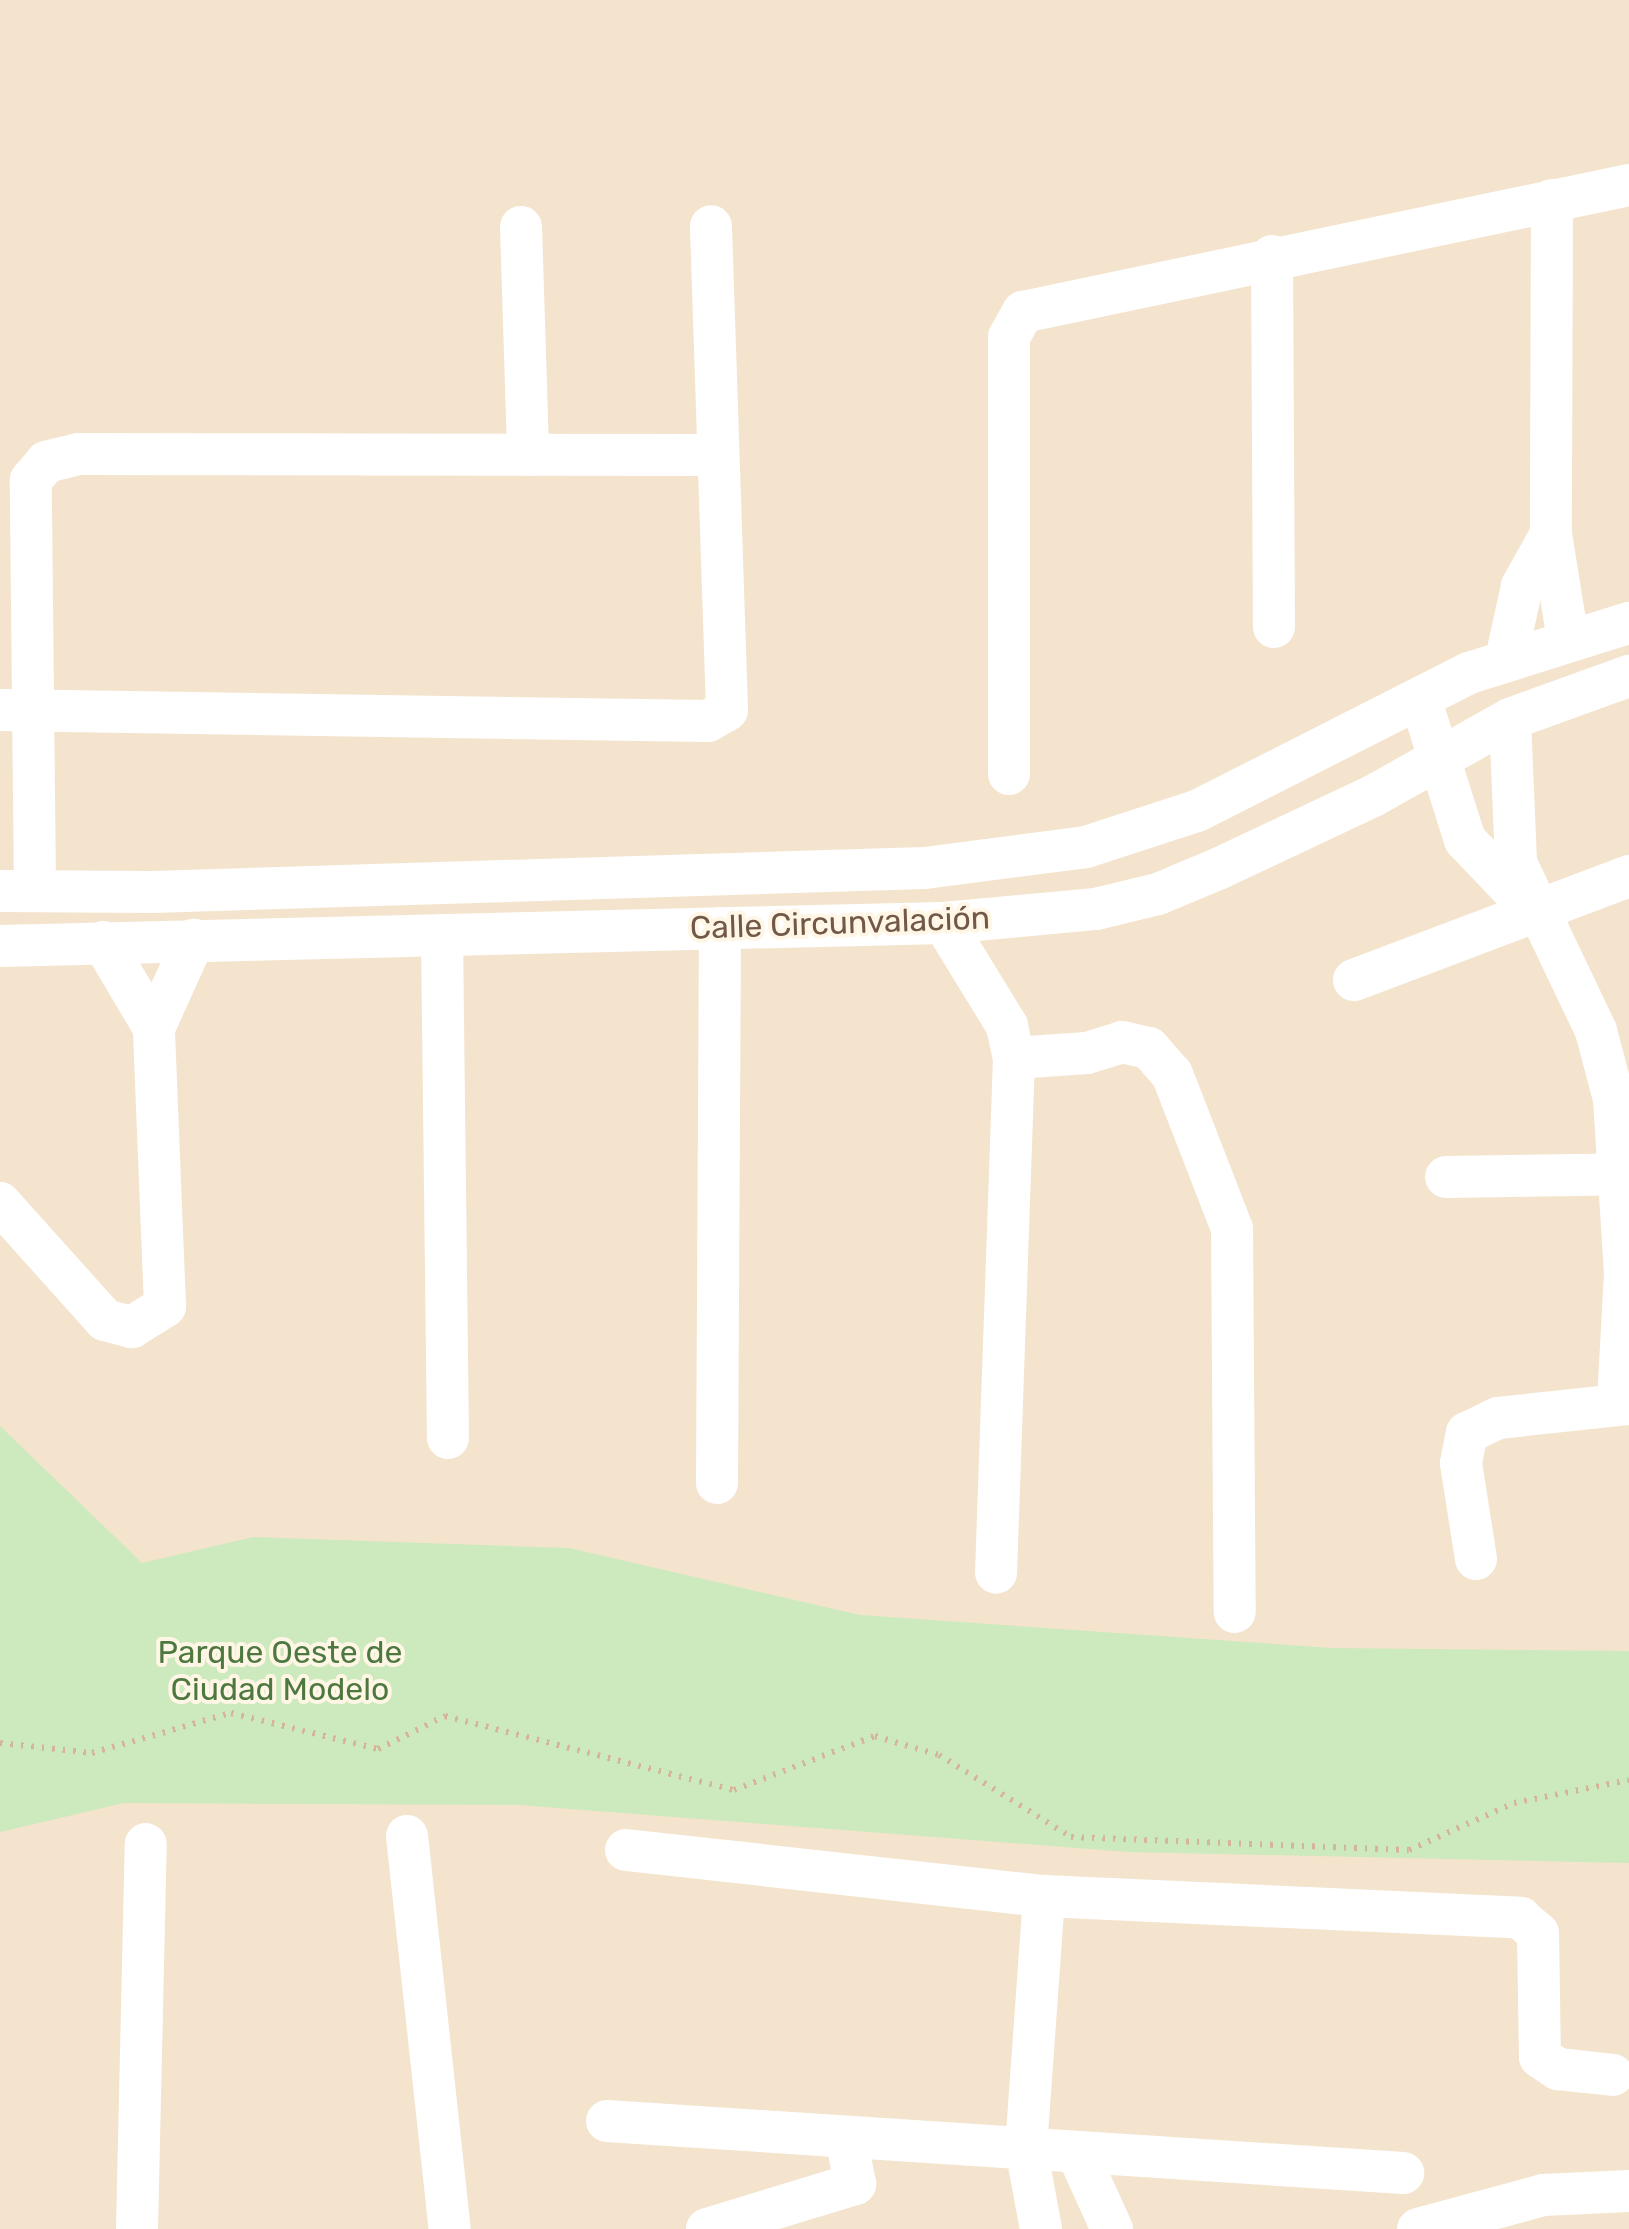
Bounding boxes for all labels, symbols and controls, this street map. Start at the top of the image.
street label: Calle Circunvalación [689,899,991,947]
park label: Parque Oeste de Ciudad Modelo [158,1634,402,1709]

